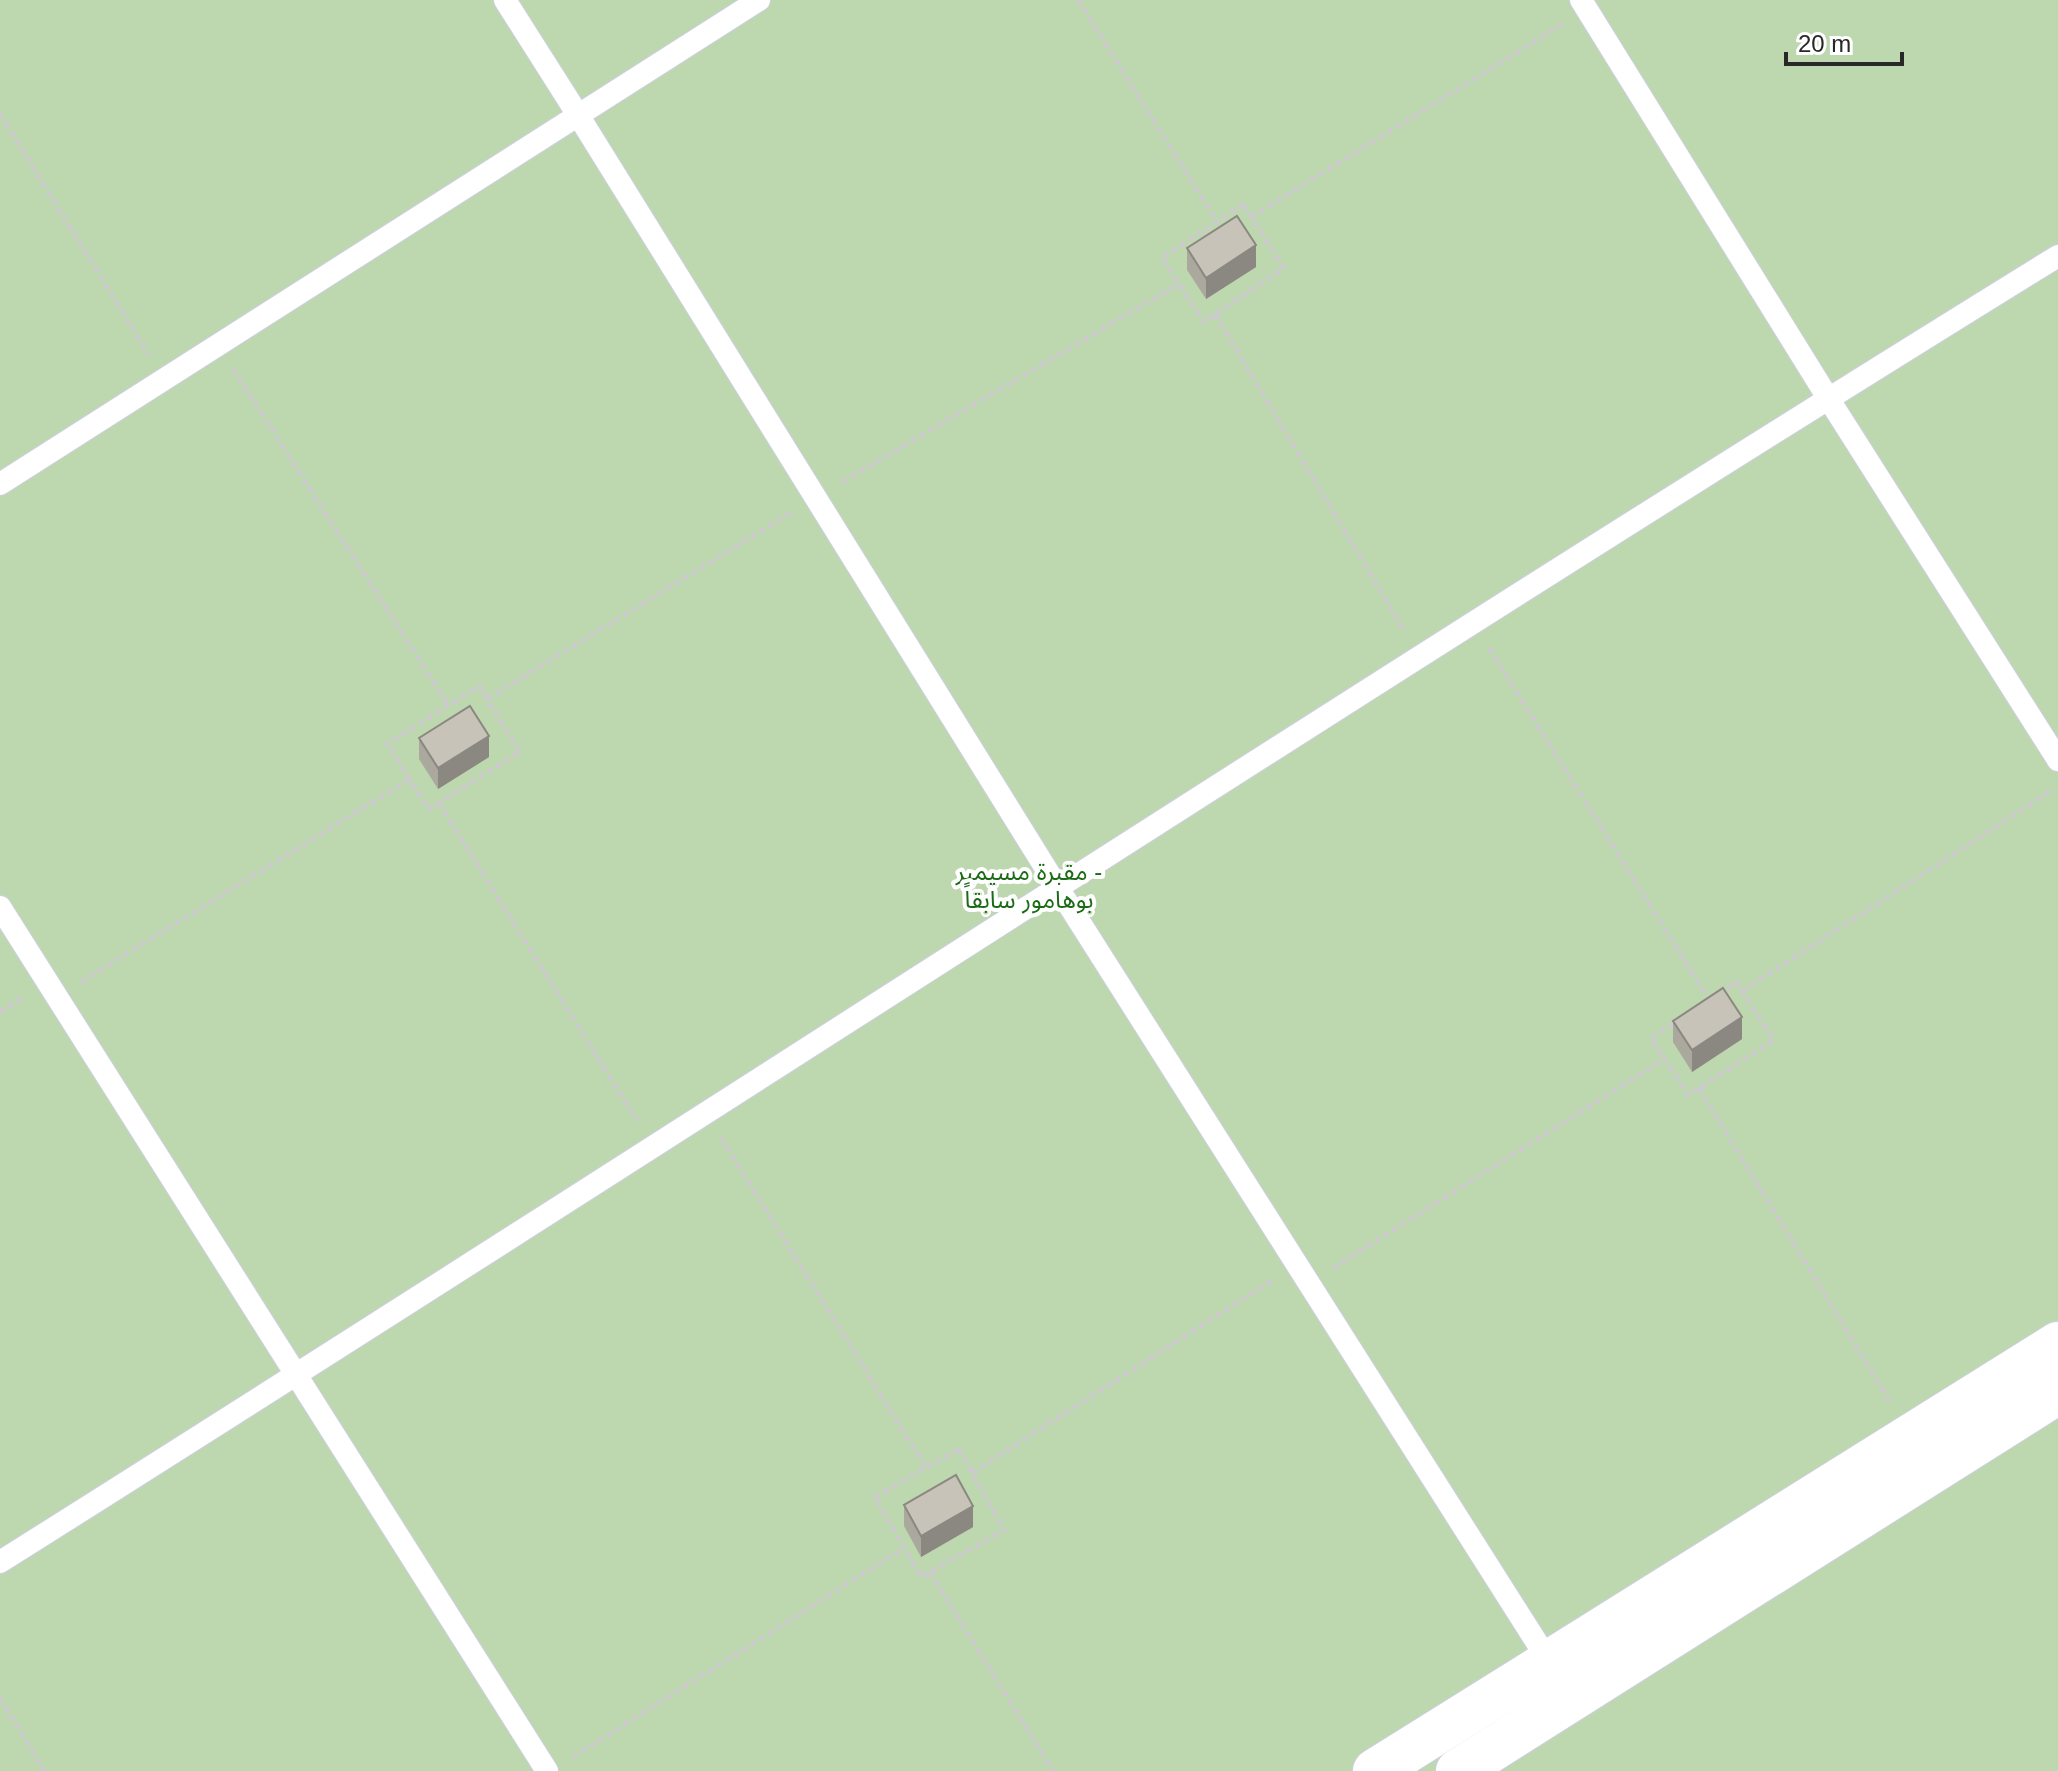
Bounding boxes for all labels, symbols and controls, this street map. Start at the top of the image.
scale bar [1786,16,1902,66]
text: 20 m [1798,30,1851,57]
park label: مقبرة مسيمير - بوهامور سابقاً [955,858,1102,914]

